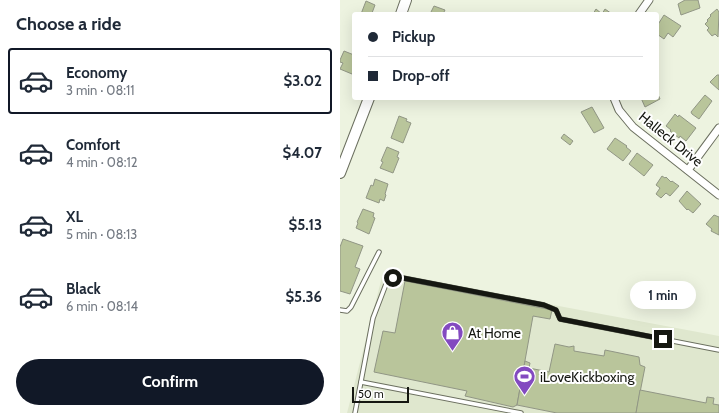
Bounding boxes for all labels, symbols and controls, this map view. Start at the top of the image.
text: Choose a ride [16,13,121,35]
text: Pickup [392,28,435,46]
icon: car [18,63,54,99]
text: Economy [66,64,127,82]
text: Drop-off [392,67,450,85]
text: $3.02 [283,72,322,90]
text: 3 min · 08:11 [66,82,134,98]
street label: Halleck Drive [635,108,707,170]
icon: car [18,135,54,171]
text: Comfort [66,136,120,154]
text: $4.07 [283,144,322,162]
text: 4 min · 08:12 [66,154,138,170]
icon: car [18,207,54,243]
text: XL [66,208,83,226]
text: $5.13 [289,216,322,234]
text: 5 min · 08:13 [66,226,137,242]
route start [384,269,402,287]
icon: car [18,279,54,315]
text: Black [66,280,101,298]
callout: 1 min [630,281,696,309]
text: 1 min [648,287,678,303]
text: $5.36 [285,288,322,306]
text: 6 min · 08:14 [66,298,138,314]
shop icon: At Home [439,320,465,353]
place label: At Home [468,324,521,342]
route end [654,330,672,348]
button: Confirm [16,359,324,405]
sports icon: iLoveKickboxing [512,364,538,397]
place label: iLoveKickboxing [540,368,635,386]
scale bar [352,385,409,404]
text: 50 m [358,387,384,401]

